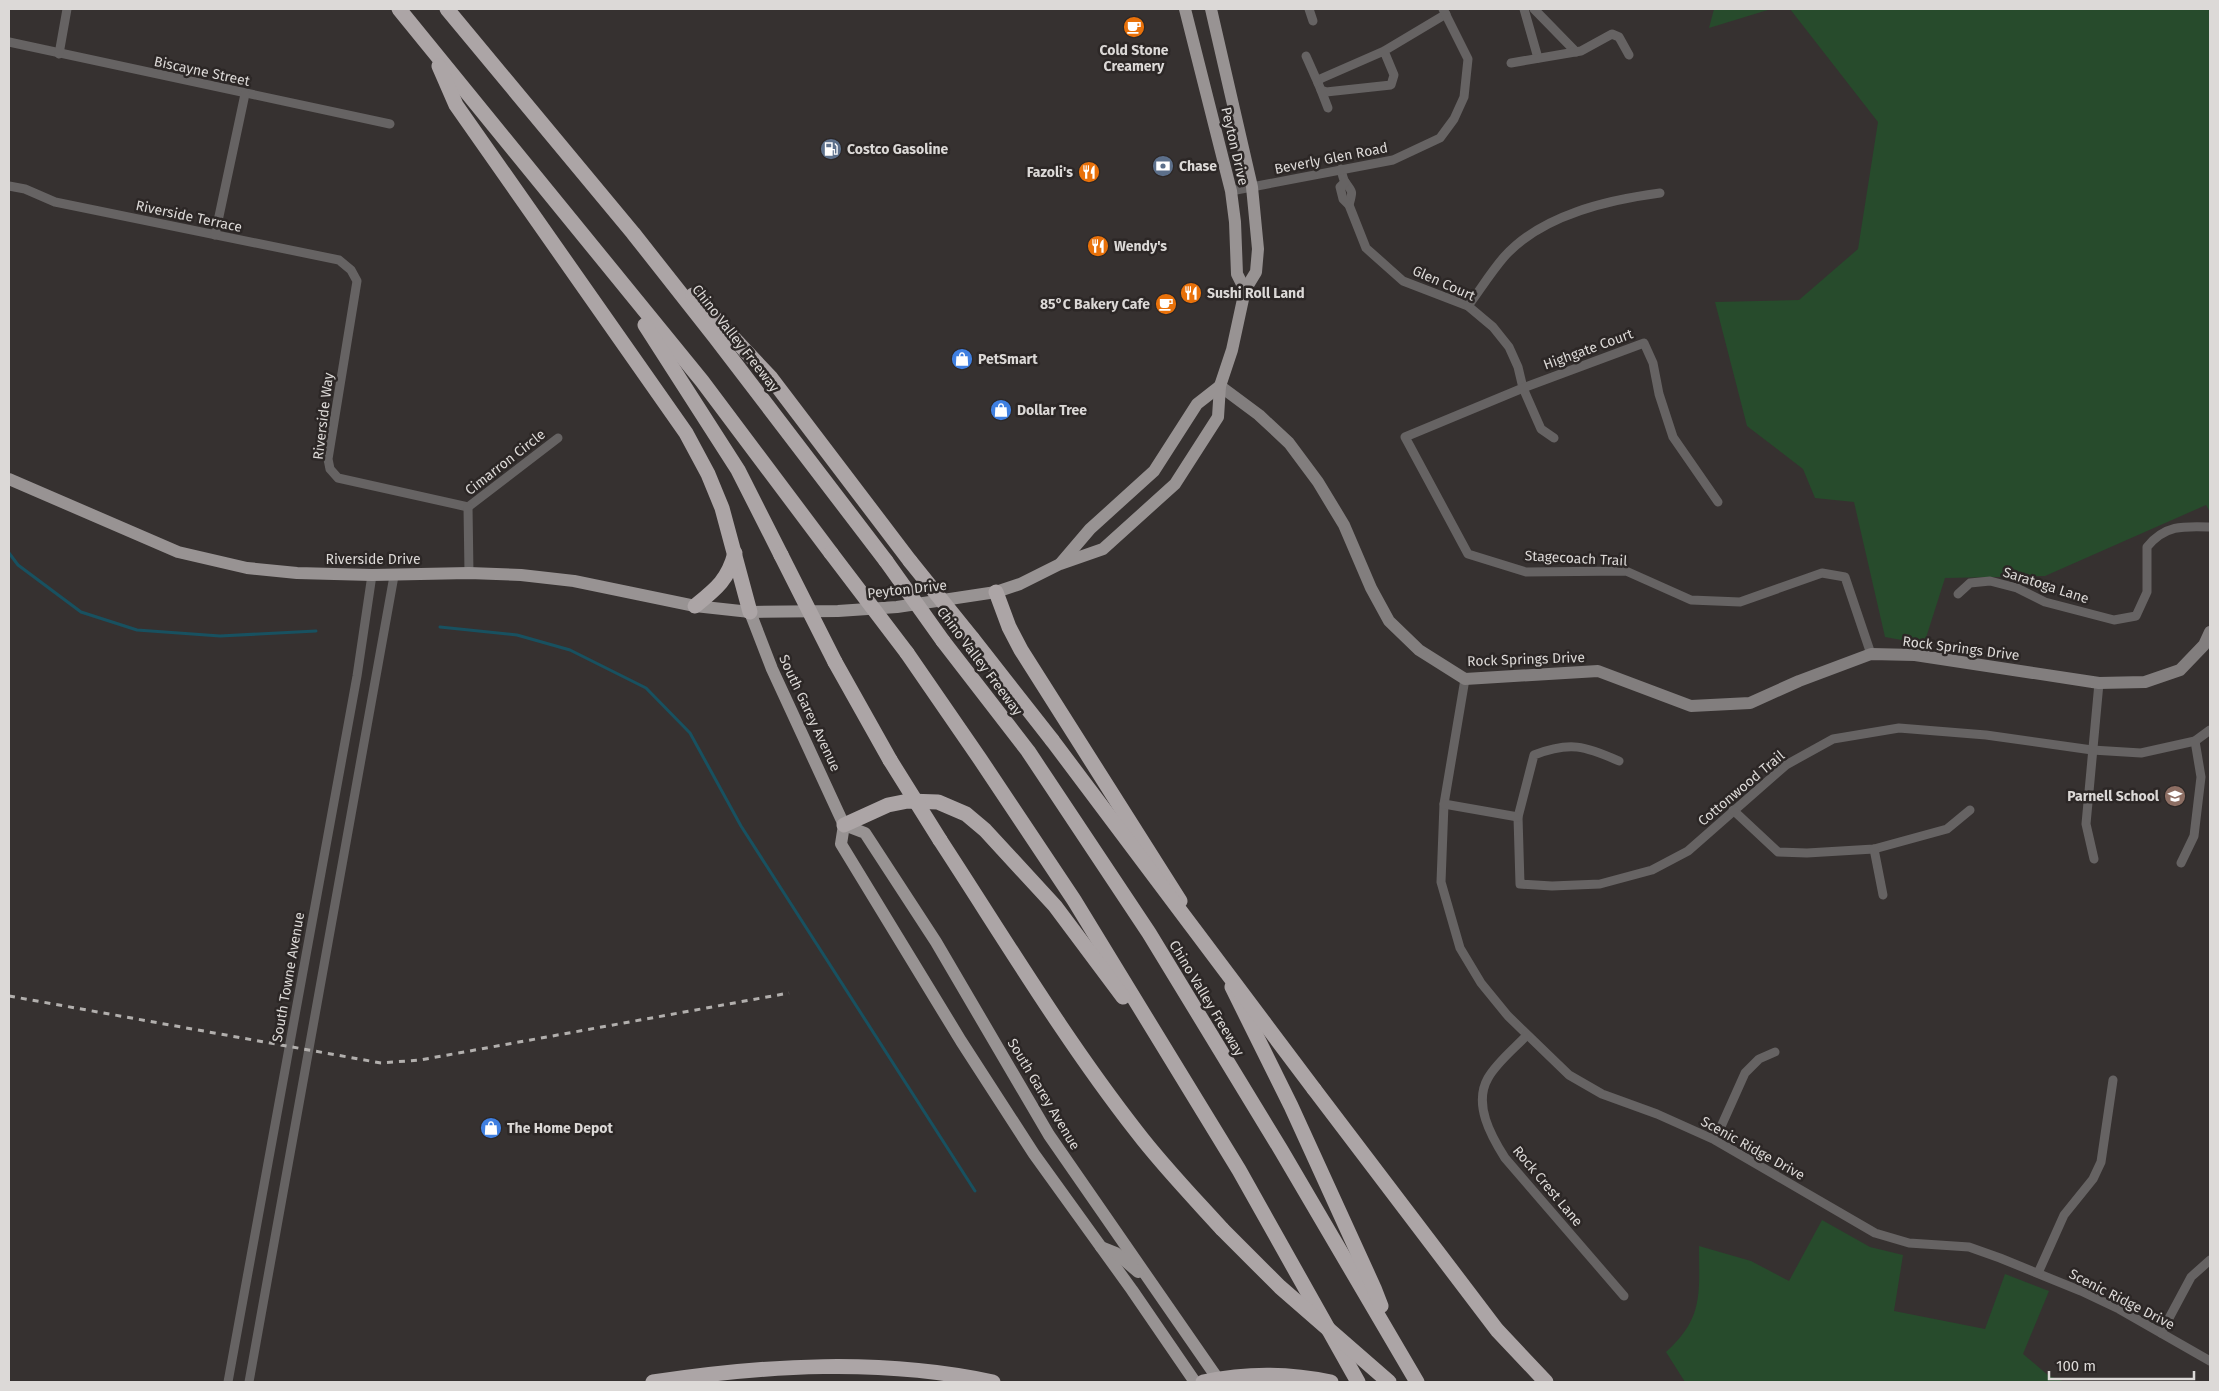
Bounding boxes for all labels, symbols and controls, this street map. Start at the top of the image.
cafe icon: Cold Stone Creamery [1122,15,1146,39]
place label: Cold Stone Creamery [1100,42,1169,75]
street label: Biscayne Street [153,53,252,90]
street label: Peyton Drive [1217,105,1252,187]
fuel station icon: Costco Gasoline [819,137,843,161]
street label: Beverly Glen Road [1273,139,1389,178]
place label: Costco Gasoline [847,141,948,158]
bank icon: Chase [1151,154,1175,178]
place label: Chase [1179,158,1217,175]
restaurant icon: Fazoli's [1077,160,1101,184]
place label: Fazoli's [1027,164,1073,181]
street label: Riverside Terrace [134,197,244,236]
restaurant icon: Wendy's [1086,234,1110,258]
place label: Wendy's [1114,238,1167,255]
street label: Glen Court [1410,262,1479,305]
street label: Chino Valley Freeway [688,281,783,396]
restaurant icon: Sushi Roll Land [1179,281,1203,305]
place label: Sushi Roll Land [1207,285,1305,302]
cafe icon: 85°C Bakery Cafe [1154,292,1178,316]
place label: 85°C Bakery Cafe [1040,296,1150,313]
street label: Highgate Court [1541,325,1636,374]
shop icon: PetSmart [950,347,974,371]
place label: PetSmart [978,351,1038,368]
street label: Riverside Way [310,371,337,461]
shop icon: Dollar Tree [989,398,1013,422]
place label: Dollar Tree [1017,402,1087,419]
street label: Cimarron Circle [462,426,549,499]
street label: Stagecoach Trail [1524,547,1628,570]
street label: Riverside Drive [325,551,421,568]
street label: Saratoga Lane [2001,564,2091,607]
street label: Peyton Drive [866,577,948,602]
street label: Chino Valley Freeway [933,604,1026,719]
street label: Rock Springs Drive [1901,633,2020,664]
street label: Rock Springs Drive [1467,649,1585,670]
street label: South Garey Avenue [775,652,844,774]
street label: Cottonwood Trail [1695,747,1788,830]
school or university icon: Parnell School [2163,784,2187,808]
place label: Parnell School [2067,788,2160,805]
street label: South Towne Avenue [269,911,308,1043]
street label: Chino Valley Freeway [1165,937,1248,1059]
street label: South Garey Avenue [1004,1035,1084,1153]
street label: Scenic Ridge Drive [1698,1113,1808,1184]
shop icon: The Home Depot [479,1116,503,1140]
place label: The Home Depot [507,1120,613,1137]
street label: Rock Crest Lane [1509,1143,1586,1230]
street label: Scenic Ridge Drive [2066,1265,2177,1333]
scale bar [2049,1348,2194,1380]
text: 100 m [2056,1357,2096,1375]

